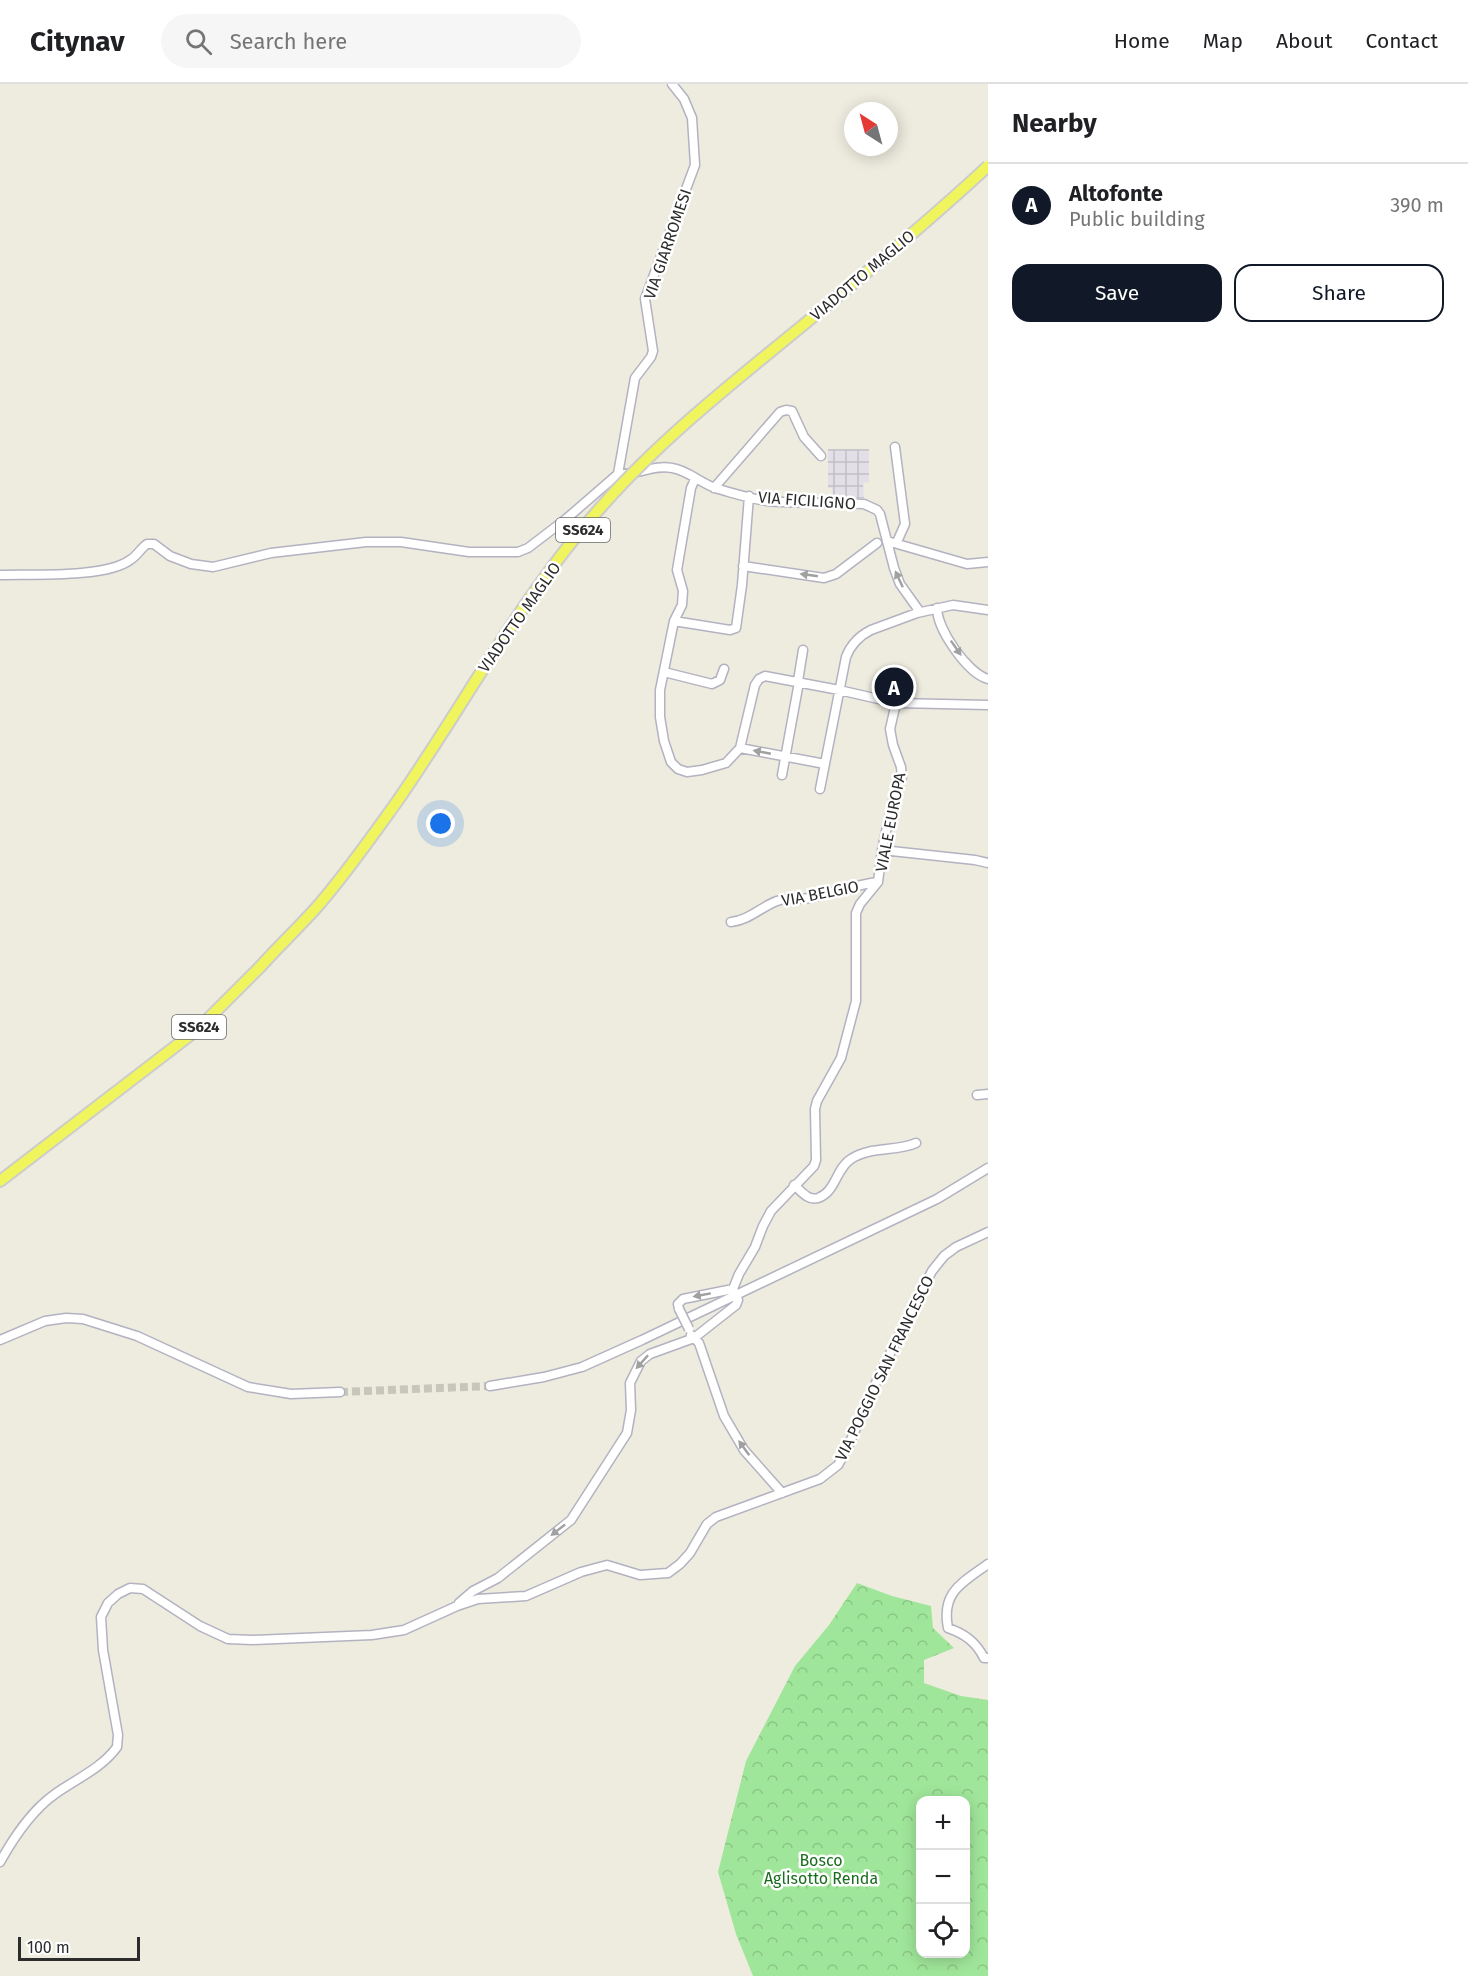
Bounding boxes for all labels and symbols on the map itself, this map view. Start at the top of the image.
north arrow [844,102,898,156]
street label: VIA GIARROMESI [640,186,695,302]
street label: VIADOTTO MAGLIO [806,226,918,325]
street label: VIA FICILIGNO [757,488,857,513]
road number: SS624 [556,518,610,542]
street label: VIADOTTO MAGLIO [474,559,565,676]
one-way arrow [894,570,903,587]
one-way arrow [799,571,818,580]
one-way arrow [950,640,962,656]
pin: A [874,664,914,710]
one-way arrow [752,747,771,756]
street label: VIALE EUROPA [872,770,910,873]
your location [426,809,455,838]
street label: VIA BELGIO [780,877,860,910]
road number: SS624 [172,1015,226,1039]
street label: VIA POGGIO SAN FRANCESCO [831,1272,938,1464]
one-way arrow [692,1291,711,1300]
one-way arrow [635,1355,649,1370]
one-way arrow [738,1441,750,1457]
one-way arrow [551,1524,566,1536]
park label: Bosco Aglisotto Renda [764,1851,878,1888]
scale bar [18,1934,140,1962]

